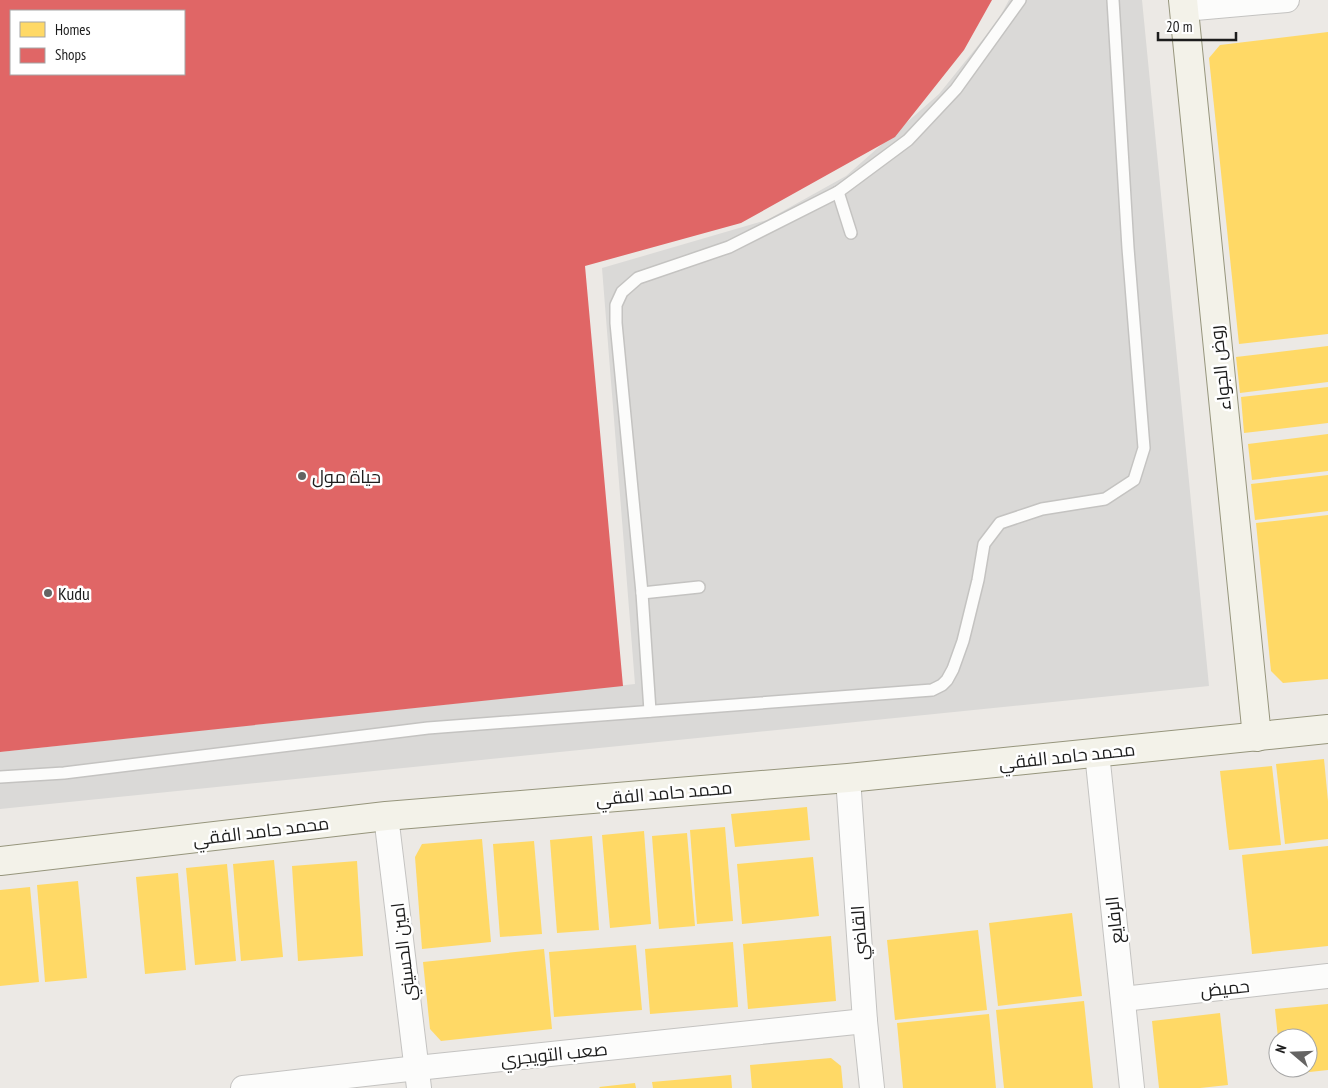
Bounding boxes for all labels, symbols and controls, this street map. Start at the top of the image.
legend [10,10,185,75]
scale bar [1158,10,1236,42]
text: 20 m [1166,17,1192,36]
text: Homes [55,20,91,39]
text: Shops [55,45,86,64]
street label: روض الجواء [1204,324,1236,412]
place label: حياة مول [312,465,381,488]
marker: حياة مول [296,470,308,482]
place label: Kudu [58,582,90,605]
marker: Kudu [42,587,54,599]
street label: محمد حامد الفقي [998,737,1137,778]
street label: محمد حامد الفقي [595,776,734,813]
street label: محمد حامد الفقي [192,811,331,854]
street label: الرفايع [1100,895,1129,945]
street label: امين الحسيني [386,901,423,1003]
street label: القاضي [846,905,874,961]
street label: حميض [1199,974,1251,1002]
north arrow [1268,1028,1318,1078]
street label: صعب التويجري [499,1037,609,1074]
text: N [1271,1042,1290,1055]

